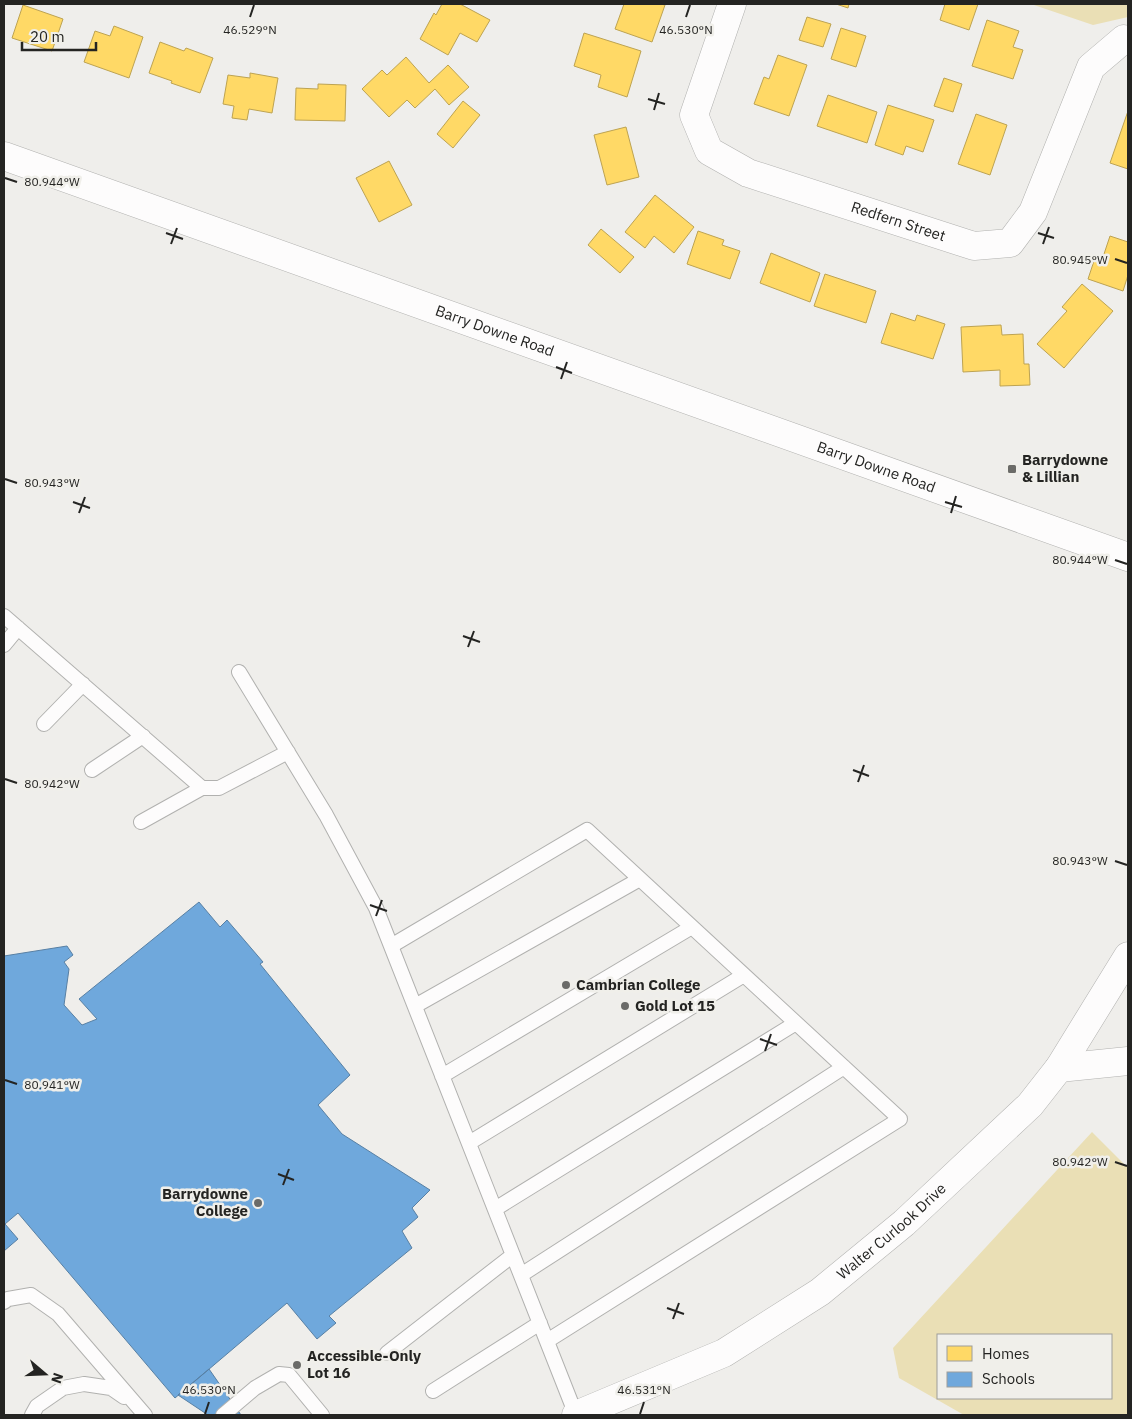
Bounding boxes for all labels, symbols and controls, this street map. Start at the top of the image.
scale bar [22,20,96,52]
text: 46.529°N [223,22,277,37]
text: 46.530°N [659,22,713,37]
text: 20 m [30,27,65,46]
text: 80.944°W [24,174,80,189]
street label: Redfern Street [849,197,948,245]
text: 80.945°W [1052,252,1108,267]
street label: Barry Downe Road [433,301,557,361]
street label: Barry Downe Road [814,437,938,497]
place label: Barrydowne & Lillian [1022,450,1108,486]
marker: Barrydowne & Lillian [1006,463,1018,475]
text: 80.943°W [24,475,80,490]
text: 80.944°W [1052,552,1108,567]
text: 80.942°W [24,776,80,791]
text: 80.943°W [1052,853,1108,868]
place label: Cambrian College [576,975,700,994]
marker: Cambrian College [560,979,572,991]
place label: Gold Lot 15 [635,996,715,1015]
marker: Gold Lot 15 [619,1000,631,1012]
text: 80.941°W [24,1077,80,1092]
text: 80.942°W [1052,1154,1108,1169]
street label: Walter Curlook Drive [833,1179,950,1283]
place label: Barrydowne College [162,1184,248,1220]
marker: Barrydowne College [252,1197,264,1209]
legend [937,1334,1112,1399]
text: Homes [982,1344,1030,1363]
place label: Accessible-Only Lot 16 [307,1346,421,1382]
north arrow [20,1349,70,1399]
marker: Accessible-Only Lot 16 [291,1359,303,1371]
text: Schools [982,1369,1035,1388]
text: N [47,1371,67,1386]
text: 46.530°N [182,1382,236,1397]
text: 46.531°N [617,1382,671,1397]

